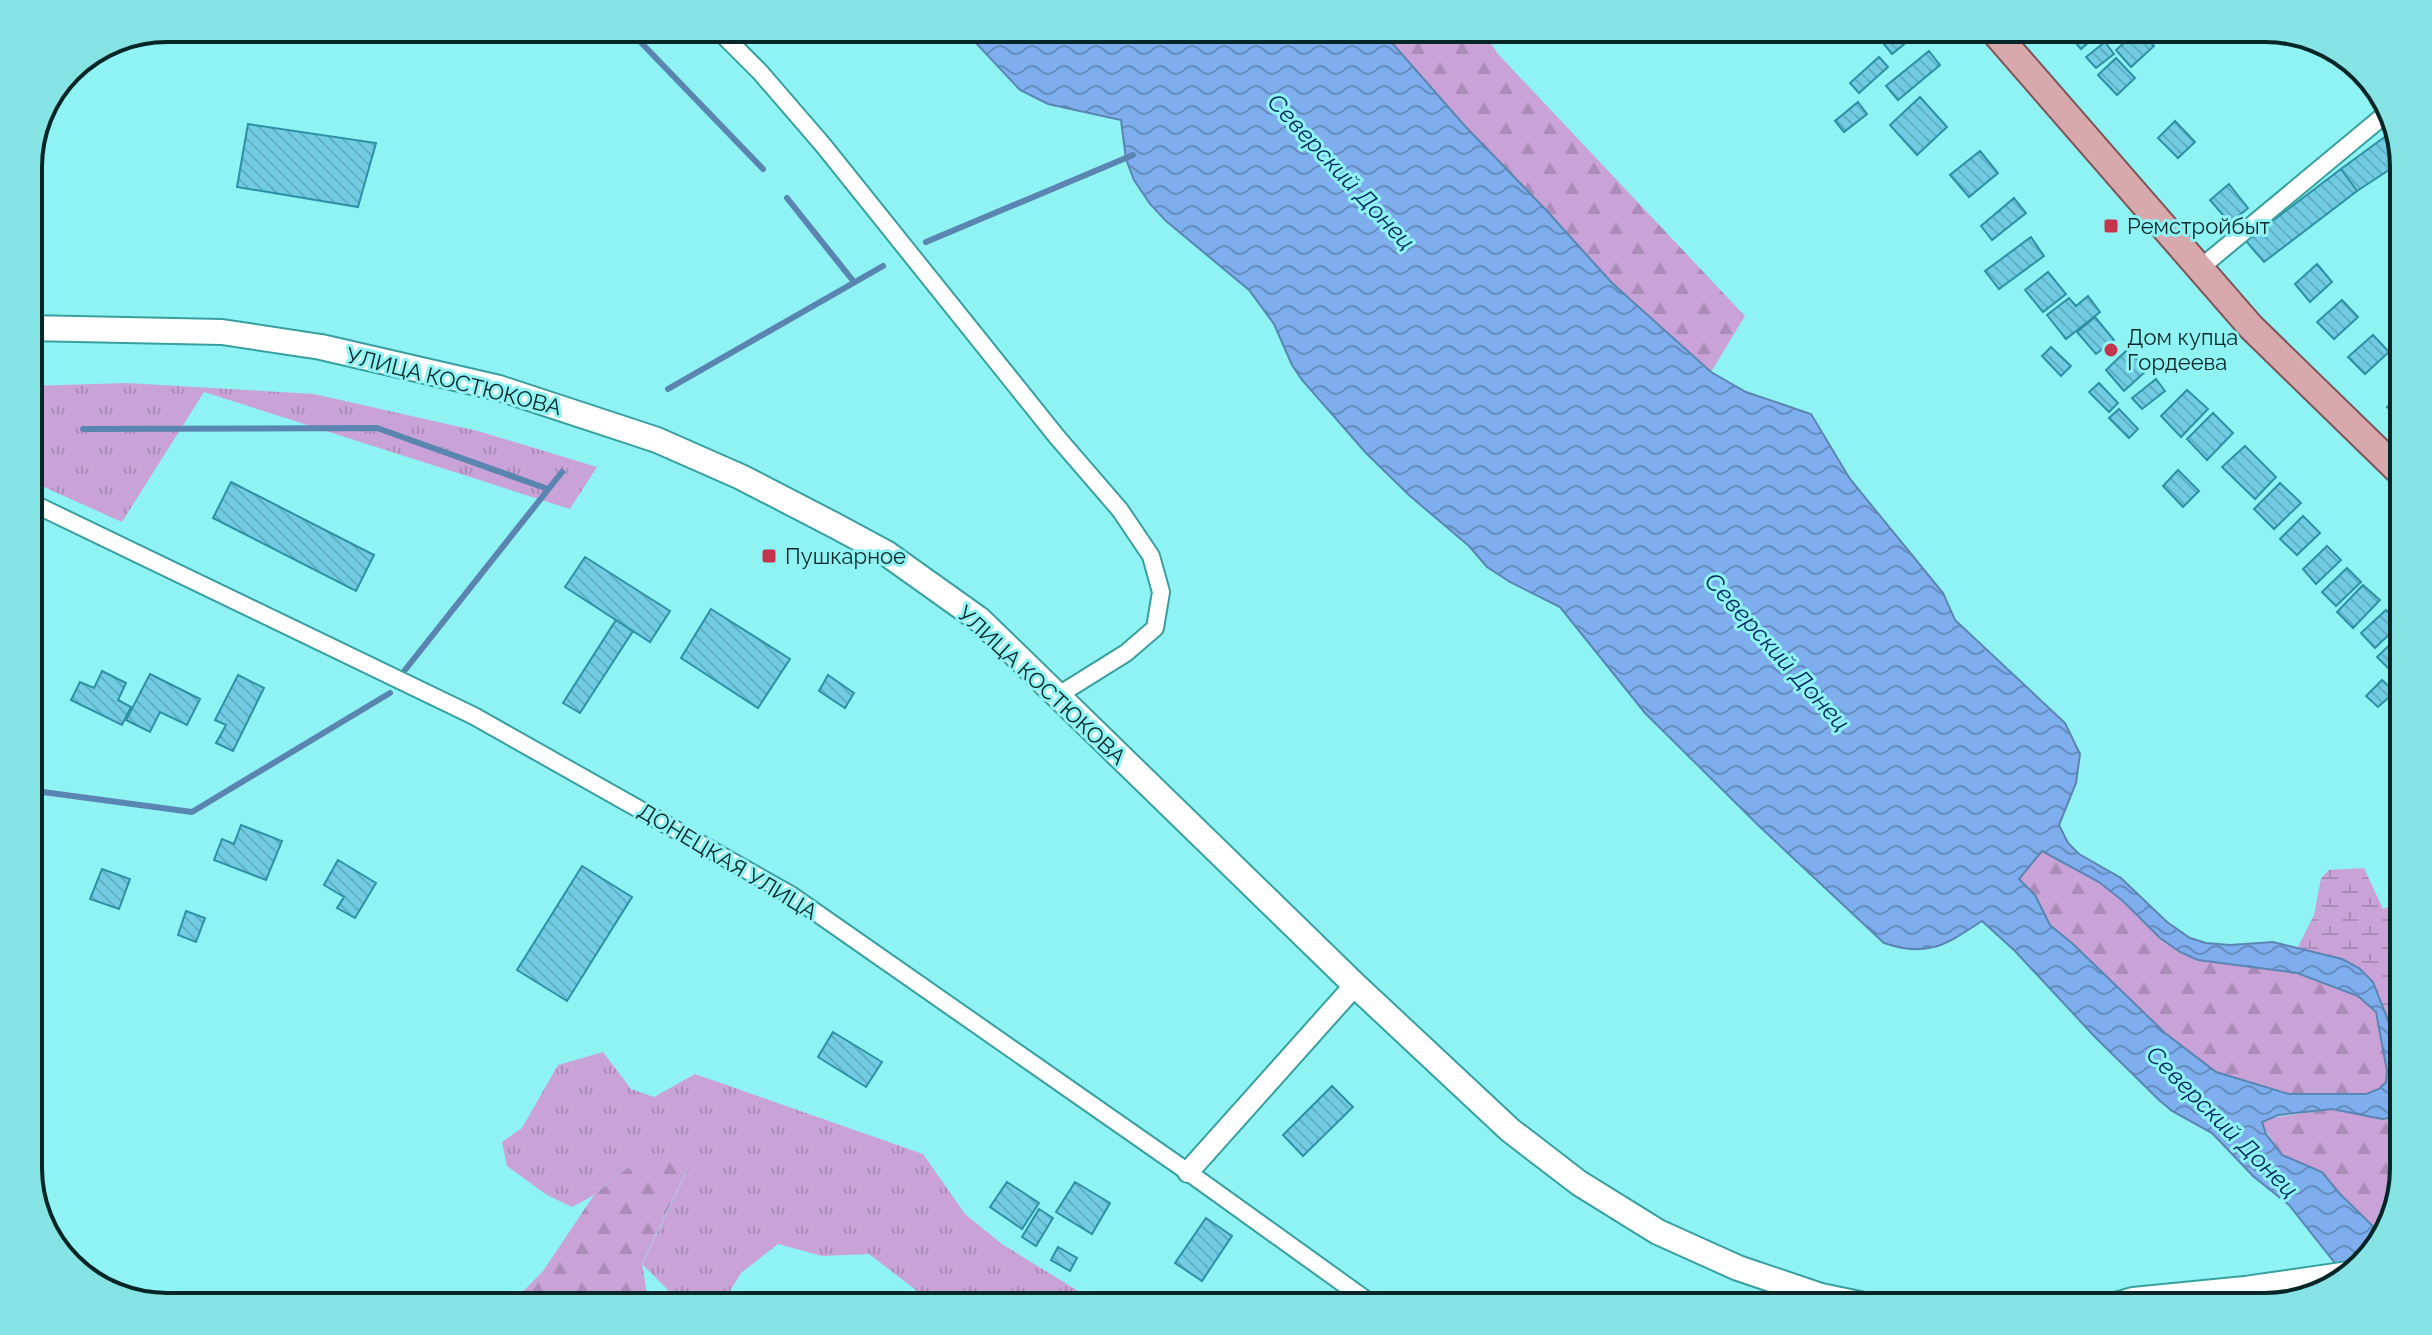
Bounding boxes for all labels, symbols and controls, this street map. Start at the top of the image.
water label: Северский Донец [1261,87,1421,256]
place label: Ремстройбыт [2127,213,2271,239]
marker: Ремстройбыт [2102,217,2120,235]
place label: Дом купца Гордеева [2127,324,2238,375]
marker: Дом купца Гордеева [2102,341,2120,359]
street label: УЛИЦА КОСТЮКОВА [344,342,564,420]
place label: Пушкарное [785,543,906,569]
marker: Пушкарное [760,547,778,565]
water label: Северский Донец [1699,566,1856,737]
street label: УЛИЦА КОСТЮКОВА [952,600,1132,770]
street label: ДОНЕЦКАЯ УЛИЦА [634,797,822,925]
water label: Северский Донец [2140,1039,2305,1204]

